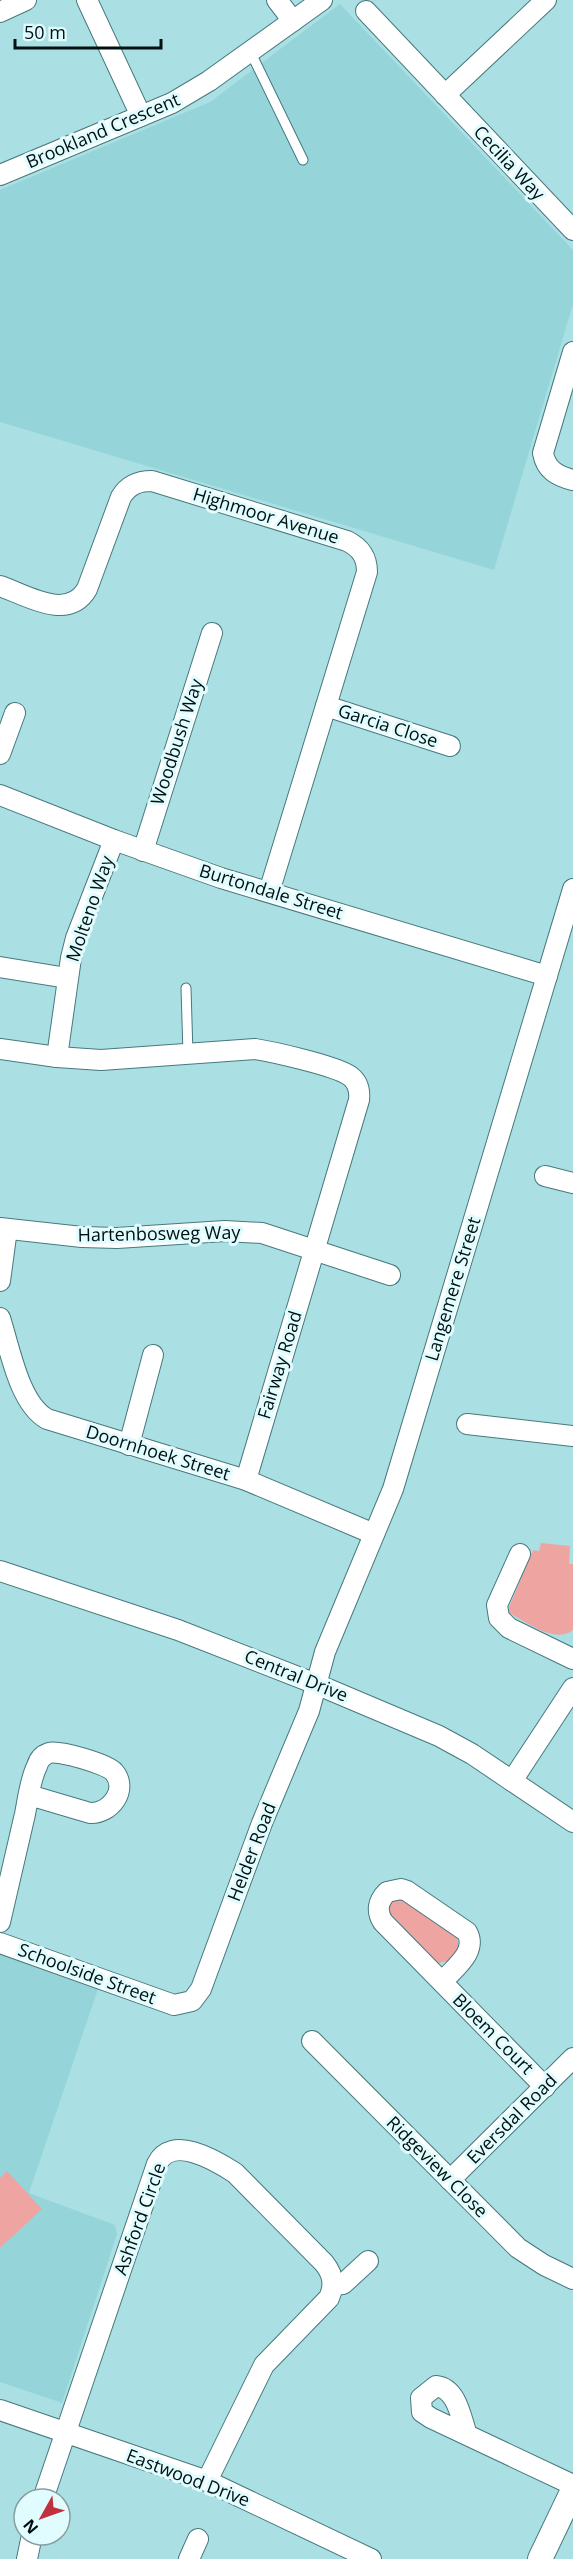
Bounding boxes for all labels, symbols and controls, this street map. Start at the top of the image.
scale bar [15,12,160,50]
text: 50 m [24,20,66,44]
street label: Brookland Crescent [22,87,183,173]
street label: Cecilia Way [469,120,551,206]
street label: Highmoor Avenue [190,481,342,549]
street label: Woodbush Way [144,675,208,808]
street label: Garcia Close [335,698,441,752]
street label: Molteno Way [60,852,119,965]
street label: Burtondale Street [197,858,346,924]
street label: Langemere Street [419,1214,485,1364]
street label: Hartenbosweg Way [77,1220,242,1246]
street label: Fairway Road [251,1308,307,1422]
street label: Doornhoek Street [83,1419,233,1485]
street label: Central Drive [241,1643,352,1707]
street label: Helder Road [221,1799,281,1905]
street label: Schoolside Street [15,1937,160,2009]
street label: Bloem Court [448,1988,539,2079]
street label: Eversdal Road [461,2068,562,2169]
street label: Ridgeview Close [382,2110,494,2222]
street label: Ashford Circle [108,2159,170,2278]
street label: Eastwood Drive [123,2443,254,2512]
north arrow [12,2487,72,2547]
text: N [18,2515,43,2539]

